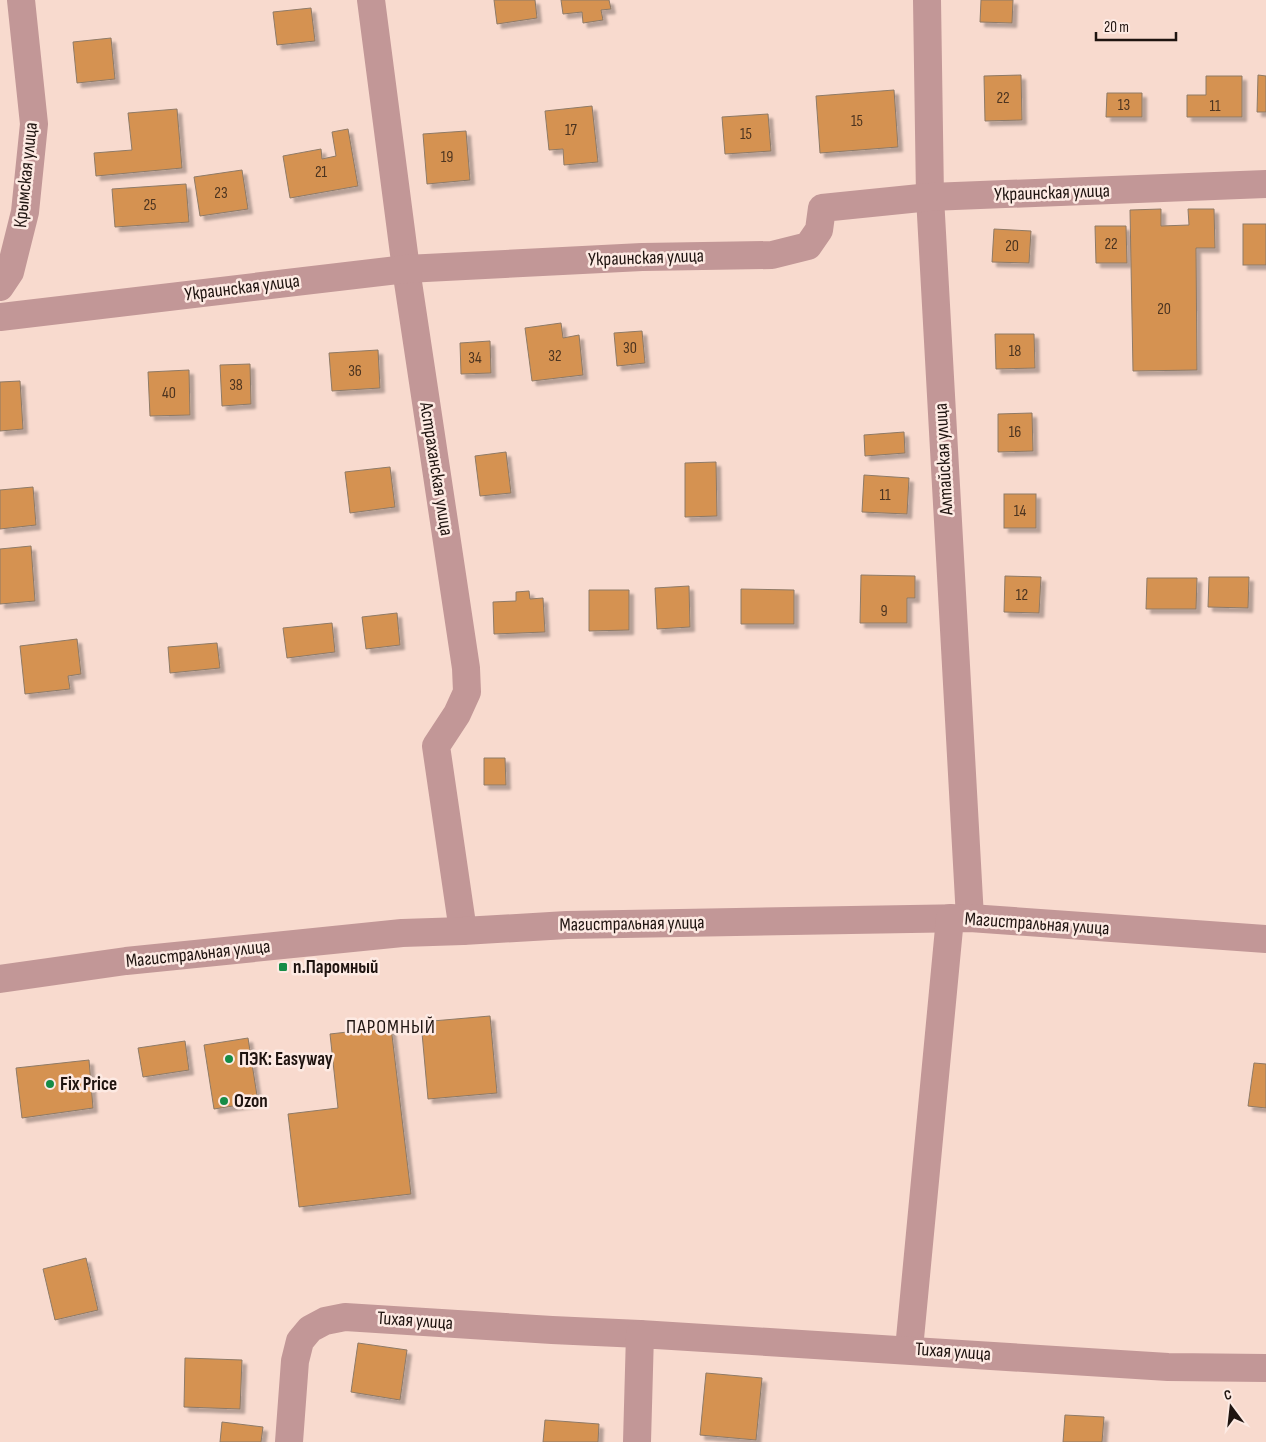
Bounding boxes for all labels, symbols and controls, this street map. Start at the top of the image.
scale bar [1096,10,1176,42]
text: 20 m [1104,18,1129,37]
house number: 22 [996,89,1010,108]
house number: 13 [1118,96,1130,115]
house number: 11 [1209,97,1221,116]
house number: 15 [851,112,863,131]
street label: Крымская улица [9,121,43,229]
house number: 17 [565,121,578,140]
house number: 15 [740,125,752,144]
house number: 19 [441,148,453,167]
house number: 21 [315,163,328,182]
street label: Украинская улица [994,179,1110,207]
house number: 23 [214,184,228,203]
house number: 25 [143,196,157,215]
house number: 22 [1104,235,1118,254]
house number: 20 [1005,237,1019,256]
street label: Украинская улица [588,244,704,272]
street label: Украинская улица [183,270,301,306]
house number: 20 [1157,300,1171,319]
house number: 30 [623,339,637,358]
house number: 18 [1009,342,1021,361]
house number: 32 [548,347,562,366]
house number: 34 [468,349,482,368]
house number: 36 [348,362,362,381]
house number: 38 [229,376,243,395]
house number: 40 [162,384,176,403]
street label: Астраханская улица [414,400,458,537]
street label: Алтайская улица [930,402,958,517]
house number: 16 [1009,423,1021,442]
house number: 11 [879,486,891,505]
house number: 14 [1014,502,1026,521]
house number: 12 [1016,586,1028,605]
house number: 9 [880,602,888,621]
street label: Магистральная улица [964,907,1110,941]
street label: Магистральная улица [559,911,705,937]
street label: Магистральная улица [125,935,271,973]
place label: п.Паромный [293,956,378,979]
marker: п.Паромный [277,961,289,973]
district label: ПАРОМНЫЙ [346,1015,436,1039]
place label: ПЭК: Easyway [239,1048,333,1071]
marker: ПЭК: Easyway [223,1053,235,1065]
place label: Fix Price [60,1073,117,1096]
marker: Fix Price [44,1078,56,1090]
place label: Ozon [234,1090,268,1113]
marker: Ozon [218,1095,230,1107]
street label: Тихая улица [376,1307,454,1335]
street label: Тихая улица [914,1338,992,1366]
north arrow [1206,1382,1256,1432]
text: С [1222,1386,1233,1404]

